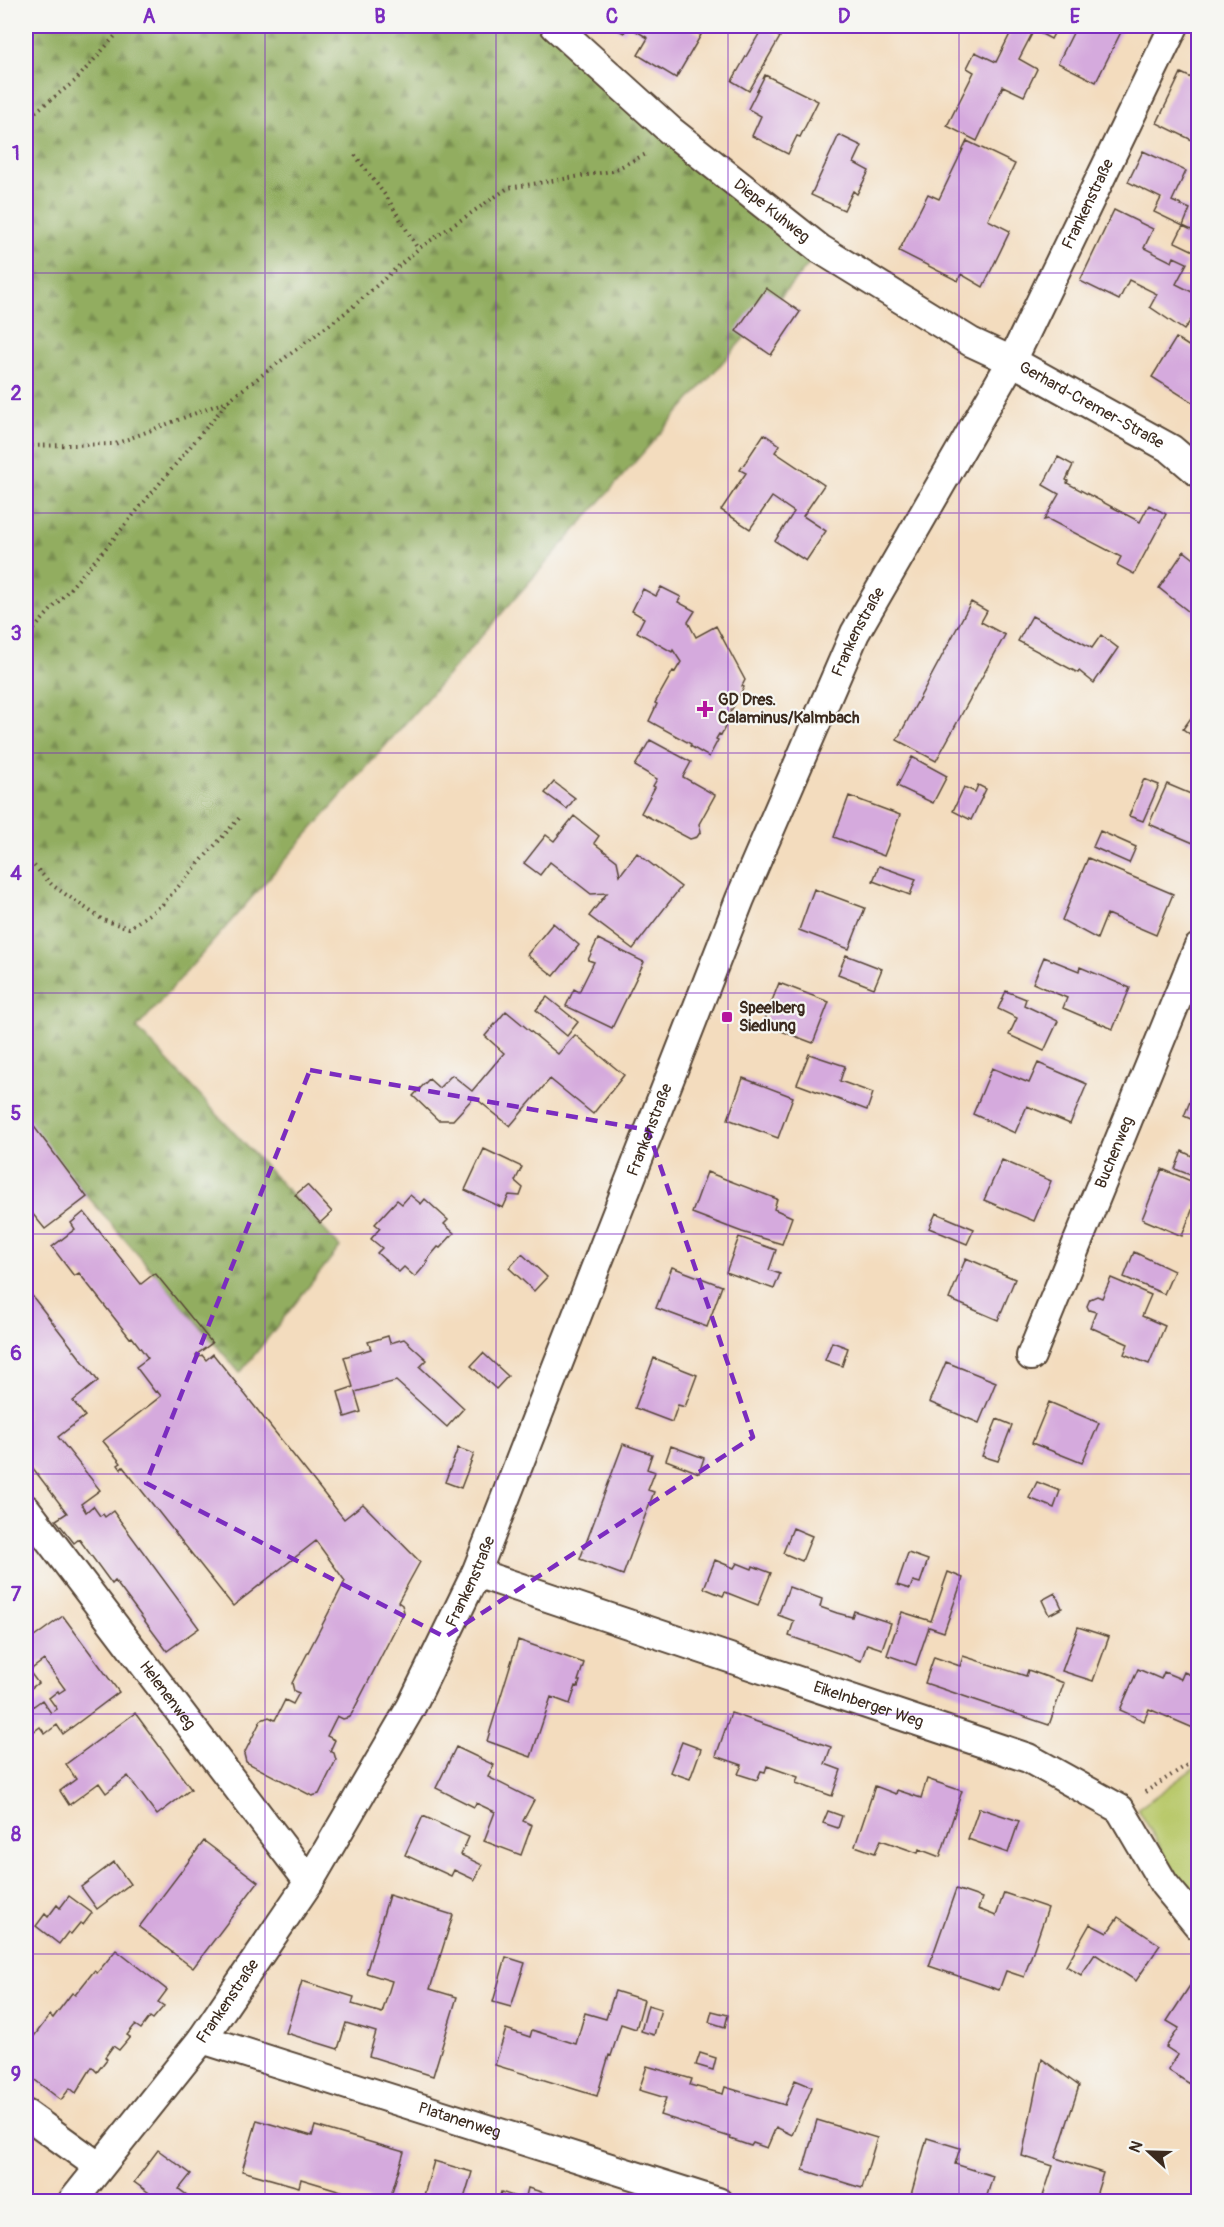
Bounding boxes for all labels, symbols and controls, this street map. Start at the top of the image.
text: A [143,4,156,29]
text: B [374,4,386,29]
text: C [606,4,618,29]
text: D [838,4,851,29]
text: E [1070,4,1081,29]
text: 1 [12,141,20,166]
street label: Frankenstraße [1058,156,1118,252]
street label: Diepe Kuhweg [730,174,814,247]
street label: Gerhard-Cremer-Straße [1016,357,1168,453]
text: 2 [10,381,22,406]
street label: Frankenstraße [827,583,889,680]
text: 3 [10,621,22,646]
place label: GD Dres. Calaminus/Kalmbach [718,690,860,728]
marker: GD Dres. Calaminus/Kalmbach [696,700,714,718]
text: 4 [10,861,22,886]
place label: Speelberg Siedlung [739,998,805,1036]
marker: Speelberg Siedlung [720,1010,734,1024]
street label: Frankenstraße [622,1080,677,1179]
text: 5 [11,1101,22,1126]
street label: Buchenweg [1091,1113,1138,1191]
text: 6 [10,1341,22,1366]
street label: Frankenstraße [441,1533,500,1630]
text: 7 [11,1582,22,1607]
street label: Helenenweg [135,1657,200,1734]
street label: Eikelnberger Weg [811,1677,926,1732]
text: 8 [11,1822,21,1847]
street label: Frankenstraße [192,1955,263,2047]
text: 9 [11,2062,21,2087]
street label: Platanenweg [416,2098,503,2143]
north arrow [1119,2122,1179,2182]
text: N [1125,2138,1147,2156]

